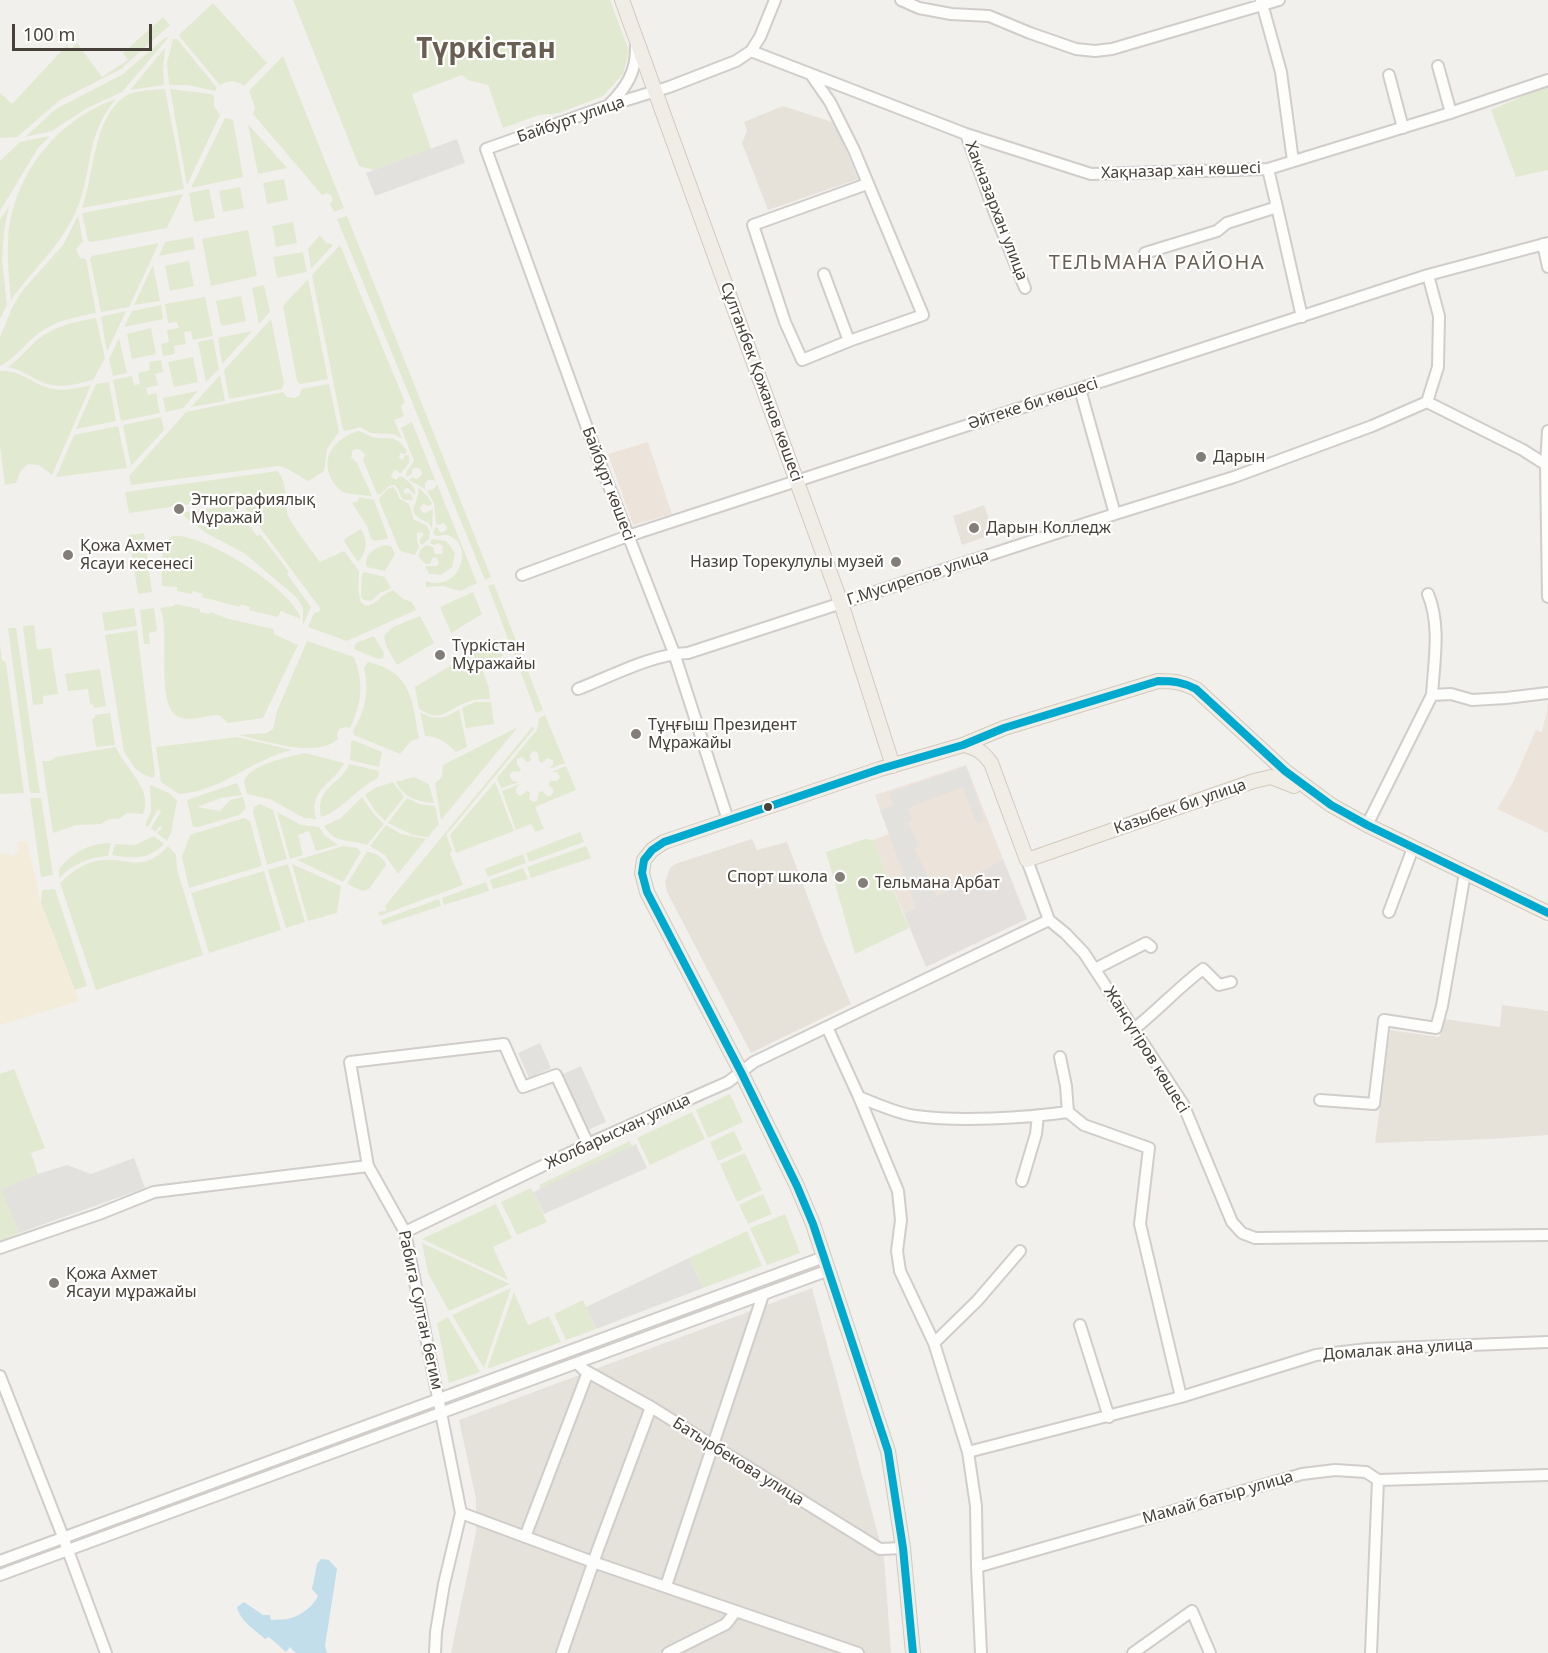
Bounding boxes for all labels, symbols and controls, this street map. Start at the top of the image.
scale bar [15,12,154,50]
text: 100 m [23,22,75,46]
district label: Түркістан [416,33,556,67]
street label: Байбурт улица [515,93,627,147]
street label: Хакназархан улица [961,139,1031,283]
street label: Хақназар хан көшесі [1101,159,1261,183]
district label: ТЕЛЬМАНА РАЙОНА [1049,251,1265,275]
street label: Сұлтанбек Қожанов көшесі [716,280,806,484]
street label: Әйтеке би көшесі [966,374,1100,434]
street label: Байбұрт көшесі [577,424,639,544]
place label: Дарын [1213,447,1265,467]
marker: Дарын [1194,450,1208,464]
place label: Этнографиялық Мұражай [191,490,315,528]
marker: Этнографиялық Мұражай [172,502,186,516]
place label: Дарын Колледж [986,518,1111,538]
marker: Дарын Колледж [967,521,981,535]
place label: Қожа Ахмет Ясауи кесенесі [80,536,193,574]
street label: Г.Мусирепов улица [845,546,991,610]
marker: Қожа Ахмет Ясауи кесенесі [61,548,75,562]
place label: Назир Торекулулы музей [690,552,884,572]
marker: Назир Торекулулы музей [889,555,903,569]
place label: Түркістан Мұражайы [452,636,536,674]
marker: Түркістан Мұражайы [433,648,447,662]
place label: Тұңғыш Президент Мұражайы [648,715,797,753]
marker: Тұңғыш Президент Мұражайы [629,727,643,741]
street label: Казыбек би улица [1111,775,1249,839]
unlabelled marker [762,801,774,813]
place label: Спорт школа [727,867,828,887]
marker: Спорт школа [833,870,847,884]
place label: Тельмана Арбат [875,873,1000,893]
marker: Тельмана Арбат [856,876,870,890]
street label: Жансүгіров көшесі [1099,983,1193,1117]
street label: Жолбарысхан улица [543,1090,693,1174]
street label: Рабига Султан бегим [394,1228,446,1392]
place label: Қожа Ахмет Ясауи мұражайы [66,1264,197,1302]
marker: Қожа Ахмет Ясауи мұражайы [47,1276,61,1290]
street label: Домалак ана улица [1322,1335,1474,1365]
street label: Батырбекова улица [669,1414,807,1510]
street label: Мамай батыр улица [1140,1467,1296,1529]

